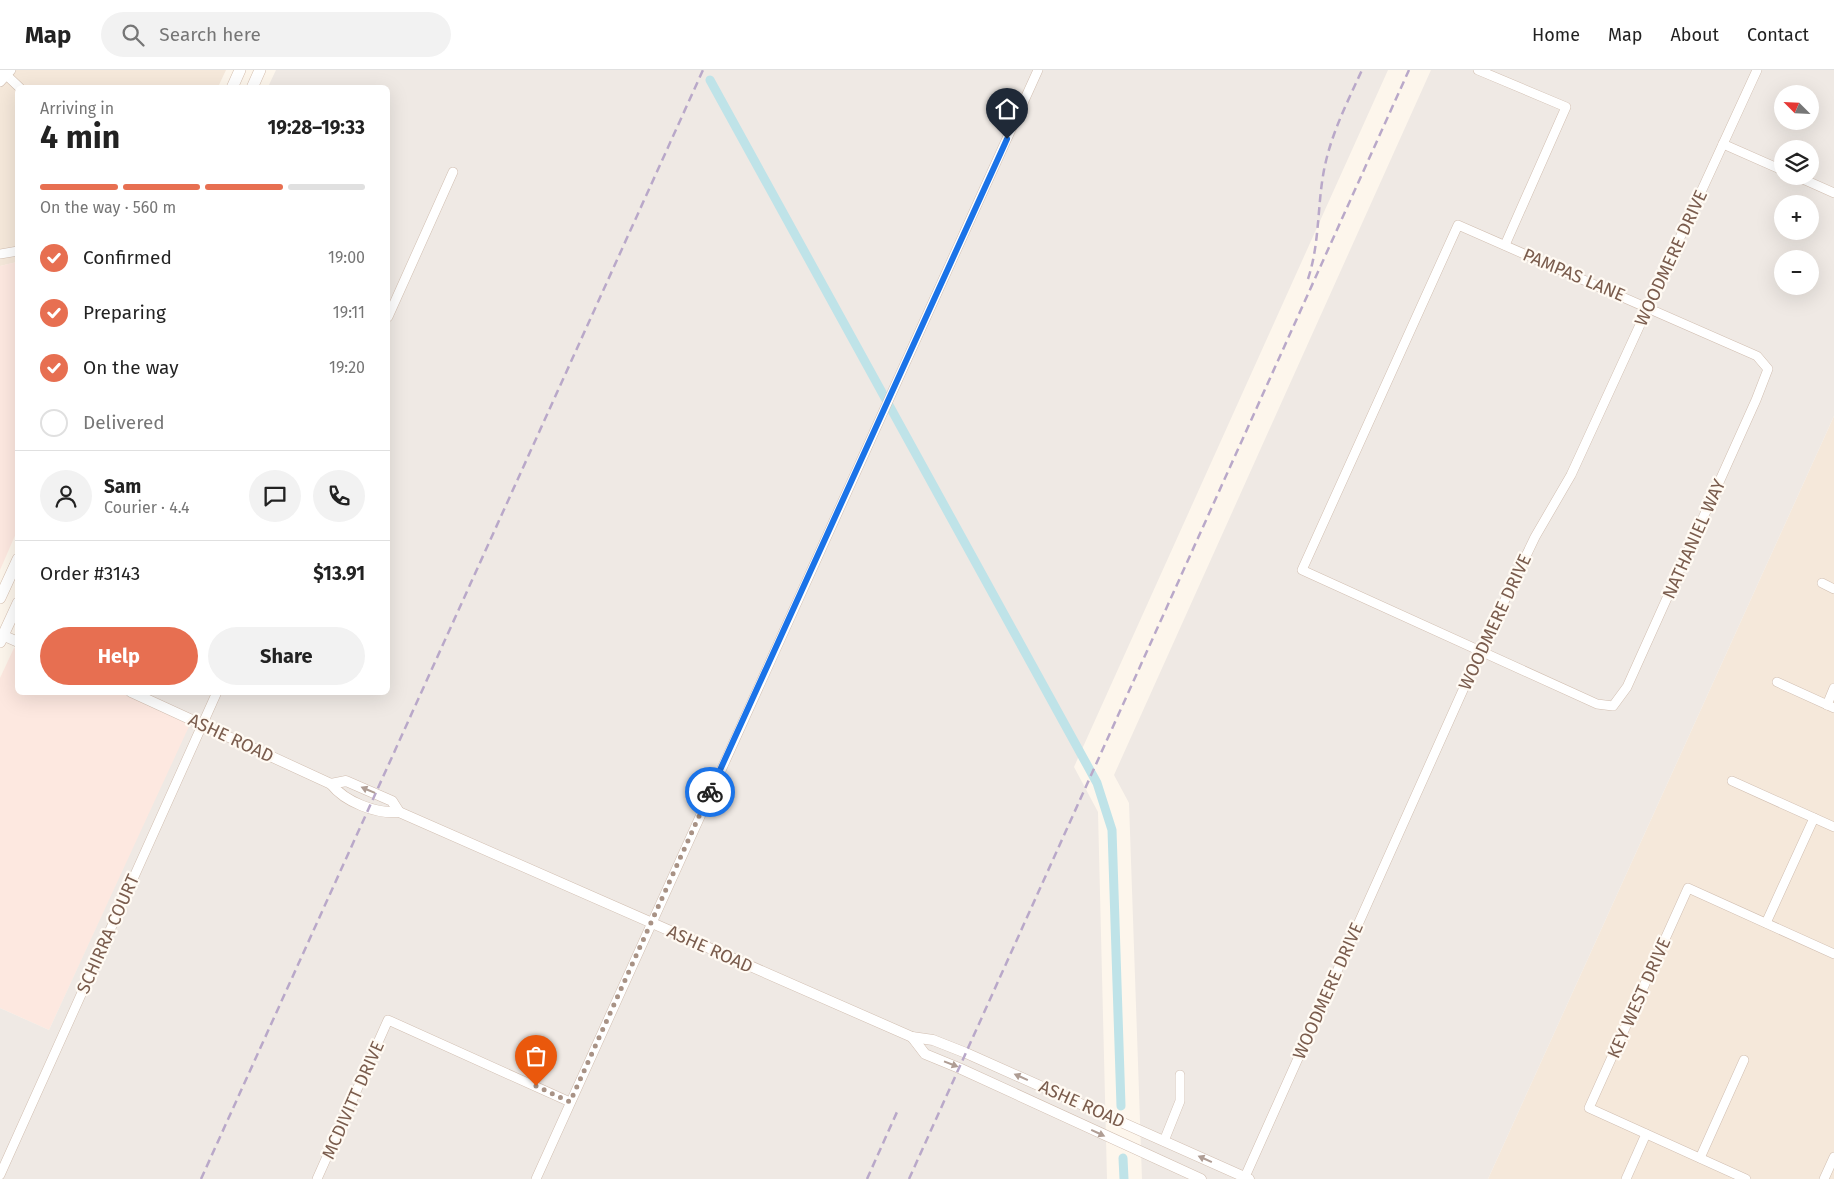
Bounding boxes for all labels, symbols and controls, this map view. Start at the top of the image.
search box [101,12,451,57]
text: Map [25,21,71,49]
icon: search [119,21,147,49]
text: Search here [159,23,261,46]
text: Home [1532,24,1580,46]
text: Map [1608,24,1642,46]
text: About [1670,24,1719,46]
text: Contact [1747,24,1809,46]
north arrow [1774,85,1819,130]
map controls [1774,85,1819,295]
pin [986,88,1028,139]
icon: home [993,95,1021,123]
text: Arriving in [40,99,114,118]
text: 19:28–19:33 [267,116,365,139]
text: 4 min [40,118,120,156]
button: layers [1774,140,1819,185]
street label: WOODMERE DRIVE [1630,186,1712,330]
button: + [1774,195,1819,240]
text: On the way · 560 m [40,198,176,217]
icon: check [40,244,68,272]
street label: PAMPAS LANE [1519,244,1629,306]
text: Confirmed [83,246,172,269]
text: 19:00 [328,248,365,267]
button: − [1774,250,1819,295]
icon: check [40,299,68,327]
text: Preparing [83,301,166,324]
text: 19:11 [333,303,365,322]
icon: check [40,354,68,382]
text: On the way [83,356,179,379]
text: 19:20 [329,358,365,377]
text: Delivered [83,411,165,434]
button: person [40,470,92,522]
button: chat [249,470,301,522]
button: phone [313,470,365,522]
text: Sam [104,475,141,498]
street label: NATHANIEL WAY [1658,476,1730,602]
text: Courier · 4.4 [104,498,190,517]
street label: WOODMERE DRIVE [1454,550,1536,694]
text: Order #3143 [40,562,140,585]
text: $13.91 [313,562,365,585]
button: Help [40,627,198,685]
button: Share [208,627,365,685]
street label: ASHE ROAD [185,709,277,767]
courier [685,767,735,817]
icon: bike [696,778,724,806]
one-way arrow [361,786,375,794]
street label: SCHIRRA COURT [72,870,144,997]
street label: WOODMERE DRIVE [1288,919,1368,1063]
street label: ASHE ROAD [664,920,756,978]
street label: KEY WEST DRIVE [1603,934,1675,1062]
pin [515,1035,557,1086]
street label: MCDIVITT DRIVE [317,1038,389,1162]
icon: bag [522,1042,550,1070]
one-way arrow [943,1061,958,1069]
one-way arrow [1014,1073,1028,1081]
street label: ASHE ROAD [1036,1075,1128,1133]
one-way arrow [1091,1129,1105,1137]
one-way arrow [1198,1155,1212,1163]

